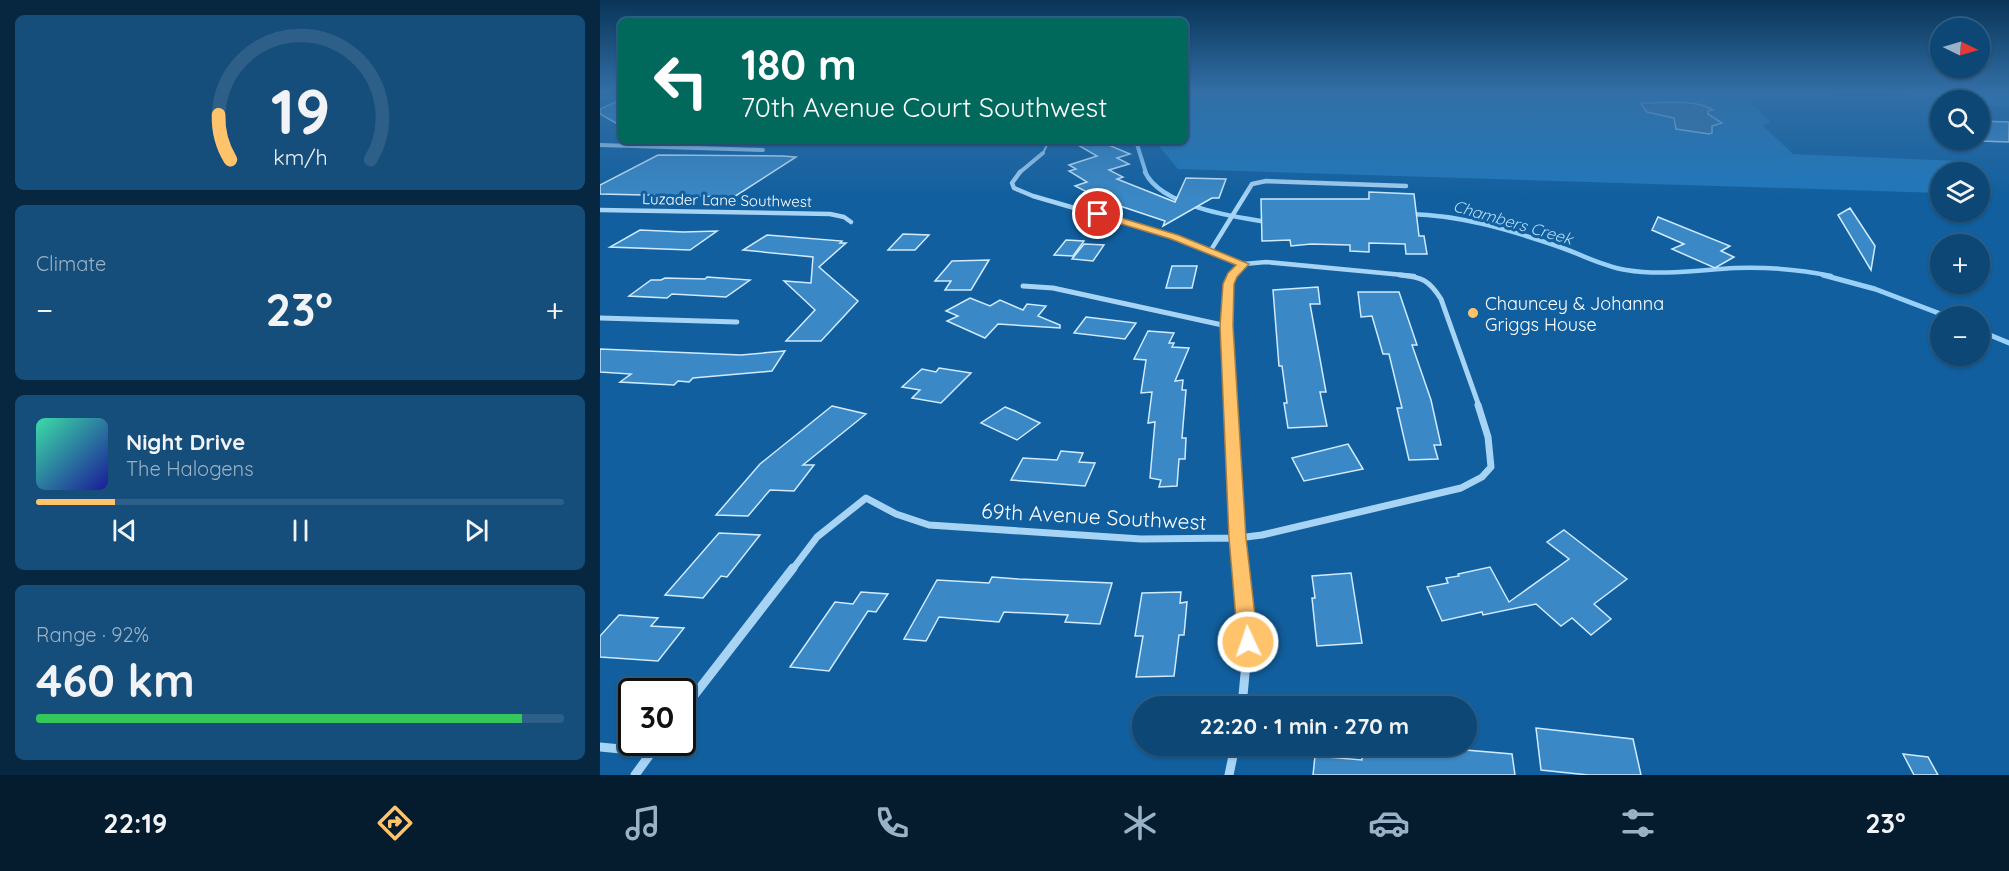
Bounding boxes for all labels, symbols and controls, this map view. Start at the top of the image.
north arrow [1930,18,1990,78]
map controls [1930,18,1990,366]
text: 180 m [741,38,857,91]
icon: left [642,42,720,120]
text: 19 [270,72,330,150]
text: 70th Avenue Court Southwest [741,90,1107,124]
button: search [1930,90,1990,150]
text: km/h [273,144,327,170]
button: layers [1930,162,1990,222]
pin [1072,188,1123,239]
street label: Luzader Lane Southwest [642,189,812,211]
water label: Chambers Creek [1451,195,1576,249]
icon: arrive [1081,197,1114,230]
button: + [1930,234,1990,294]
text: Climate [36,251,106,276]
text: 23° [266,281,333,337]
text: − [36,289,53,330]
text: + [545,289,564,330]
place label: Chauncey & Johanna Griggs House [1485,292,1664,336]
marker: Chauncey & Johanna Griggs House [1466,306,1480,320]
button: − [1930,306,1990,366]
text: Night Drive [126,428,245,456]
text: The Halogens [126,456,254,481]
street label: 69th Avenue Southwest [981,497,1207,535]
icon: previous [108,514,141,547]
icon: pause [284,514,317,547]
icon: next [460,514,493,547]
position arrow [1216,610,1280,674]
text: Range · 92% [36,622,149,647]
text: 460 km [36,652,195,708]
speed limit sign: 30 [618,678,696,756]
text: 22:20 · 1 min · 270 m [1200,712,1409,740]
icon: directions [374,802,416,844]
icon: music [622,802,664,844]
icon: phone [871,802,913,844]
icon: climate [1119,802,1161,844]
icon: car [1368,802,1410,844]
icon: filters [1617,802,1659,844]
text: 22:19 [103,806,167,840]
text: 23° [1865,806,1906,840]

